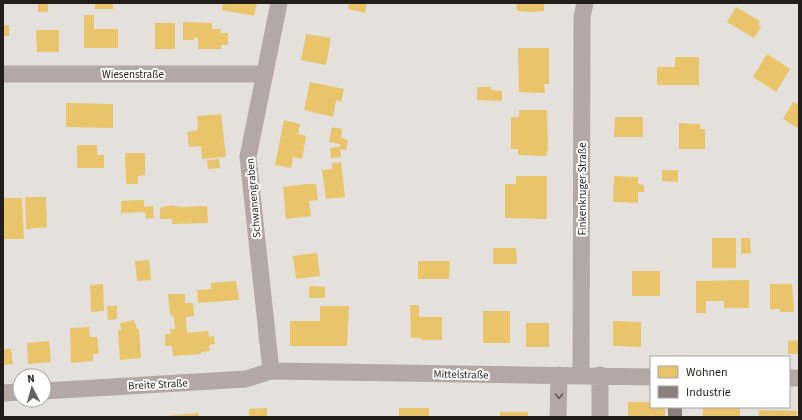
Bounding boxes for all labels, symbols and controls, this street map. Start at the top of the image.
street label: Wiesenstraße [102,67,164,82]
street label: Finkenkruger Straße [575,142,590,236]
street label: Schwanengraben [243,157,264,238]
legend [650,356,790,408]
text: Wohnen [686,364,728,381]
street label: Mittelstraße [433,367,489,382]
north arrow [12,368,52,408]
text: N [27,371,35,386]
street label: Breite Straße [128,375,189,394]
text: Industrie [686,384,731,401]
one-way arrow [554,393,563,399]

